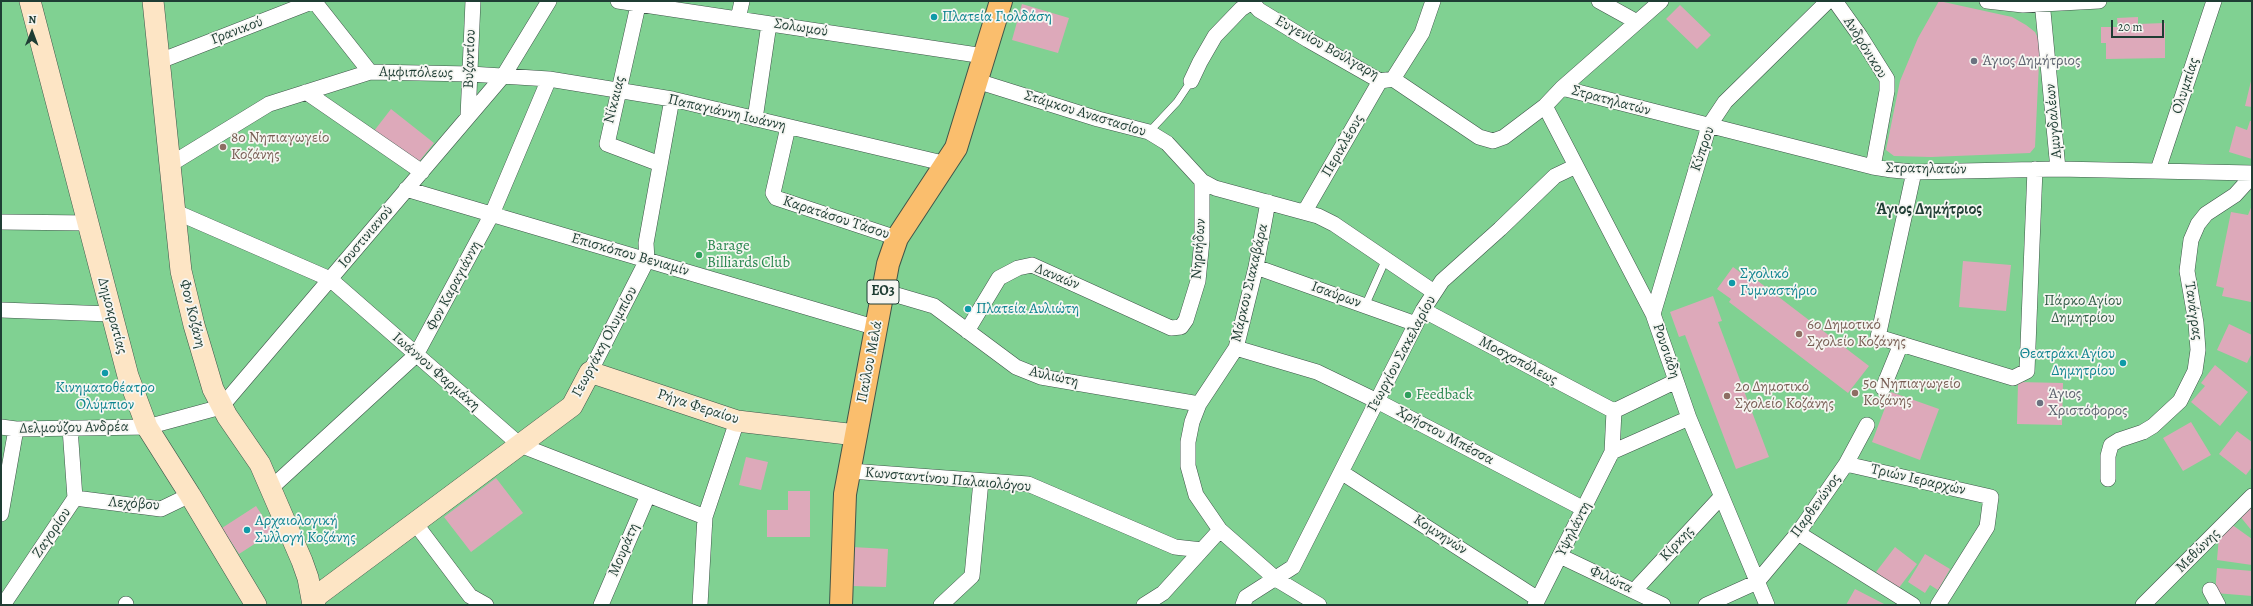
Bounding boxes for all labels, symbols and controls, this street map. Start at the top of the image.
place label: Πλατεία Γιολδάση [942,8,1052,26]
north arrow [12,12,52,52]
text: N [28,12,36,27]
marker: Πλατεία Γιολδάση [929,12,939,22]
street label: Ευγενίου Βούλγαρη [1272,12,1382,84]
scale bar [2113,12,2166,38]
street label: Γρανικού [208,13,266,49]
street label: Ανδρόνικου [1839,14,1891,82]
street label: Σολωμού [773,15,829,41]
text: 20 m [2118,19,2142,35]
street label: Βυζαντίου [460,29,480,89]
place label: Άγιος Δημήτριος [1982,52,2080,70]
marker: Άγιος Δημήτριος [1969,56,1979,66]
street label: Ολυμπίας [2168,56,2204,116]
street label: Αμφιπόλεως [379,63,453,83]
street label: Νίκαιας [600,74,630,126]
street label: Στρατηλατών [1570,82,1652,120]
street label: Αμυγδαλέων [2042,83,2066,159]
street label: Στάμκου Αναστασίου [1022,87,1148,141]
street label: Παπαγιάννη Ιωάννη [666,91,788,135]
street label: Περικλέους [1318,112,1368,180]
street label: Κύπρου [1687,124,1719,174]
place label: 8ο Νηπιαγωγείο Κοζάνης [231,129,329,164]
marker: 8ο Νηπιαγωγείο Κοζάνης [218,142,228,152]
street label: Στρατηλατών [1885,159,1967,179]
street label: Καρατάσου Τάσου [780,192,892,244]
district label: Άγιος Δημήτριος [1876,200,1982,220]
street label: Ιουστινιανού [335,202,397,272]
street label: Νηριήδων [1188,218,1210,280]
street label: Μάρκου Σιακαβάρα [1228,222,1272,344]
street label: Επισκόπου Βενιαμίν [569,230,691,280]
place label: Barage Billiards Club [707,237,790,272]
street label: Φον Καραγιάννη [423,238,485,334]
marker: Barage Billiards Club [694,250,704,260]
street label: Δαναών [1032,260,1082,294]
place label: Σχολικό Γυμναστήριο [1740,265,1817,300]
street label: Δημοκρατίας [93,276,131,356]
street label: Φον Κοζάνη [175,278,209,350]
street label: Ισαύρων [1309,278,1363,312]
marker: Σχολικό Γυμναστήριο [1727,278,1737,288]
road number: ΕΟ3 [867,280,899,304]
street label: Τανάγρας [2180,281,2206,341]
street label: Γεωργάκη Ολυμπίου [568,284,642,400]
park label: Πάρκο Αγίου Δημητρίου [2044,292,2122,327]
street label: Γεωργίου Σακελαρίου [1364,293,1440,415]
place label: Πλατεία Αυλιώτη [976,300,1079,318]
marker: Πλατεία Αυλιώτη [963,304,973,314]
place label: 6ο Δημοτικό Σχολείο Κοζάνης [1807,316,1906,351]
street label: Παύλου Μελά [853,319,887,405]
street label: Ρουσιάδη [1648,321,1684,381]
street label: Ιωάννου Φαρμάκη [388,329,484,415]
marker: 6ο Δημοτικό Σχολείο Κοζάνης [1794,329,1804,339]
street label: Μοσχοπόλεως [1476,333,1560,389]
place label: Θεατράκι Αγίου Δημητρίου [2020,345,2115,380]
marker: Θεατράκι Αγίου Δημητρίου [2118,358,2128,368]
street label: Αυλιώτη [1028,363,1080,391]
marker: Κινηματοθέατρο Ολύμπιον [100,368,110,378]
place label: 5ο Νηπιαγωγείο Κοζάνης [1863,375,1961,410]
place label: 2ο Δημοτικό Σχολείο Κοζάνης [1735,378,1834,413]
place label: Κινηματοθέατρο Ολύμπιον [55,379,155,414]
street label: Ρήγα Φεραίου [655,385,741,429]
place label: Άγιος Χριστόφορος [2048,385,2128,420]
place label: Feedback [1416,386,1473,404]
marker: 5ο Νηπιαγωγείο Κοζάνης [1850,388,1860,398]
marker: Feedback [1403,390,1413,400]
marker: 2ο Δημοτικό Σχολείο Κοζάνης [1722,391,1732,401]
marker: Άγιος Χριστόφορος [2035,398,2045,408]
street label: Χρήστου Μπέσσα [1393,403,1497,469]
street label: Δελμούζου Ανδρέα [19,418,129,438]
street label: Τριών Ιεραρχών [1869,460,1967,500]
street label: Κωνσταντίνου Παλαιολόγου [864,464,1032,496]
street label: Παρθενώνος [1787,471,1845,541]
street label: Λεχόβου [108,493,160,515]
street label: Υψηλάντη [1553,498,1595,560]
street label: Ζαγορίου [29,505,75,561]
street label: Κομνηνών [1410,511,1470,559]
place label: Αρχαιολογική Συλλογή Κοζάνης [255,512,356,547]
street label: Μουράτη [605,521,643,579]
street label: Κίρκης [1656,523,1698,565]
marker: Αρχαιολογική Συλλογή Κοζάνης [242,525,252,535]
street label: Μεθώνης [2172,525,2224,577]
street label: Φιλώτα [1586,562,1636,598]

